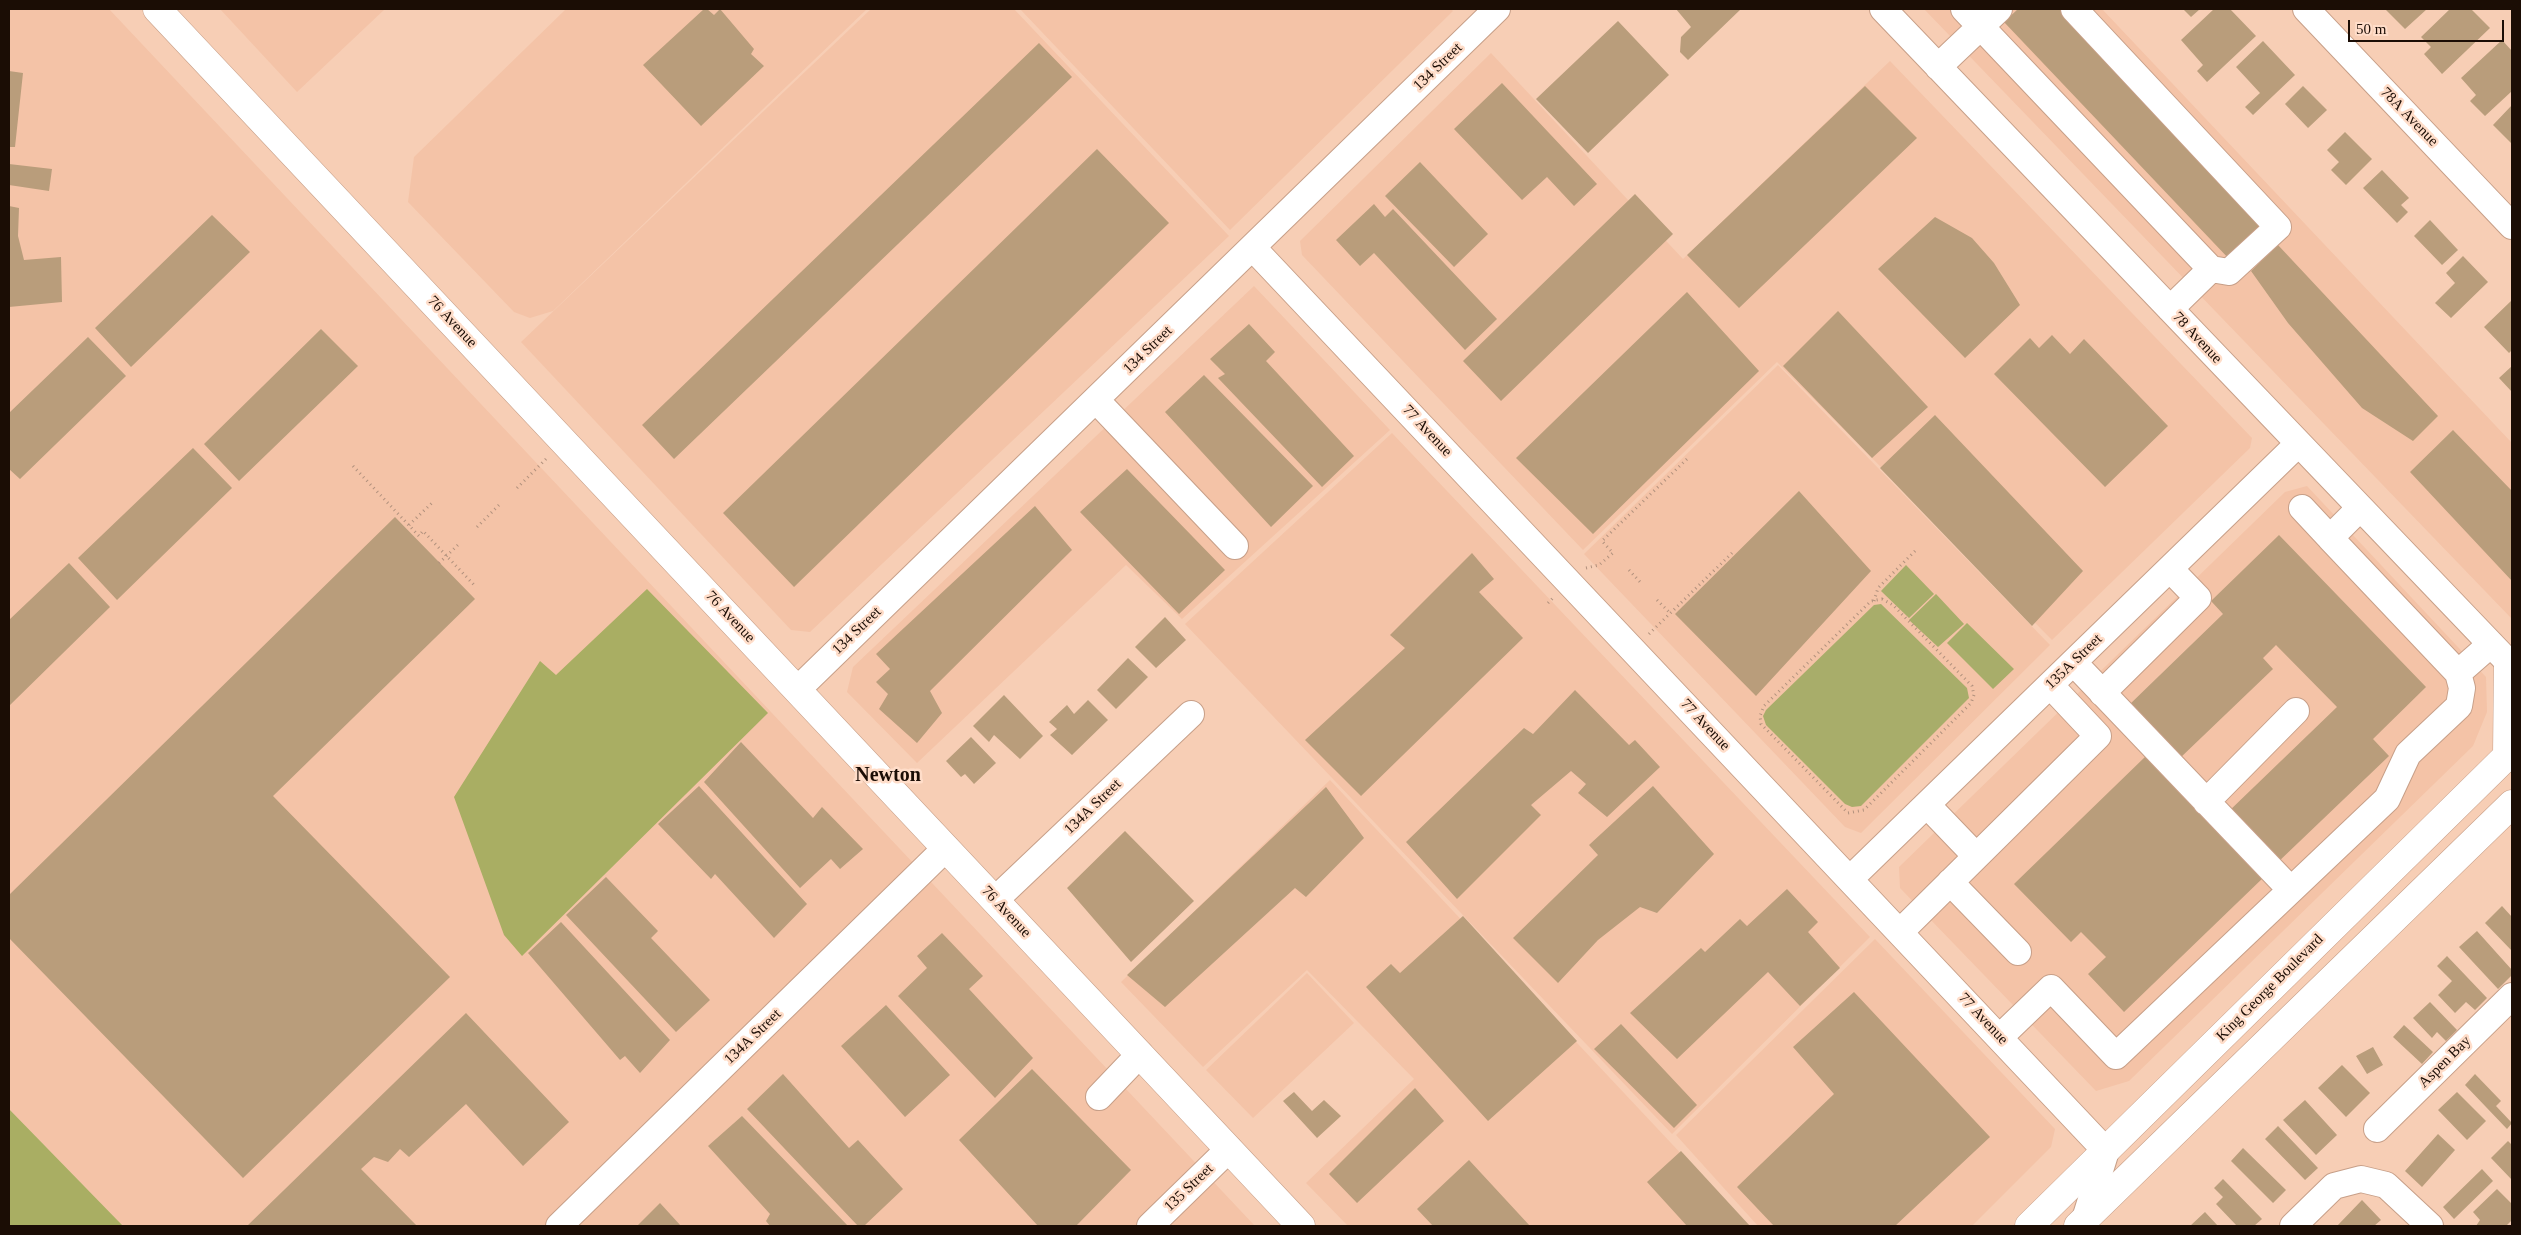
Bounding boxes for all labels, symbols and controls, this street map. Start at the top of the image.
scale bar [2351,10,2507,42]
text: 50 m [2356,21,2386,37]
street label: 134 Street [1410,39,1466,95]
street label: 78A Avenue [2376,84,2442,150]
street label: 76 Avenue [423,292,481,352]
street label: 78 Avenue [2168,308,2226,368]
street label: 134 Street [1120,322,1176,378]
street label: 77 Avenue [1398,401,1456,461]
street label: 76 Avenue [701,587,759,647]
street label: 134 Street [829,603,885,659]
street label: 135A Street [2042,630,2106,694]
street label: 77 Avenue [1676,695,1734,755]
district label: Newton [855,764,921,788]
street label: 134A Street [1061,775,1125,839]
street label: 76 Avenue [977,882,1035,942]
street label: King George Boulevard [2213,931,2327,1045]
street label: 77 Avenue [1954,989,2012,1049]
street label: 134A Street [721,1005,785,1069]
street label: Aspen Bay [2415,1032,2475,1092]
street label: 135 Street [1161,1160,1217,1216]

